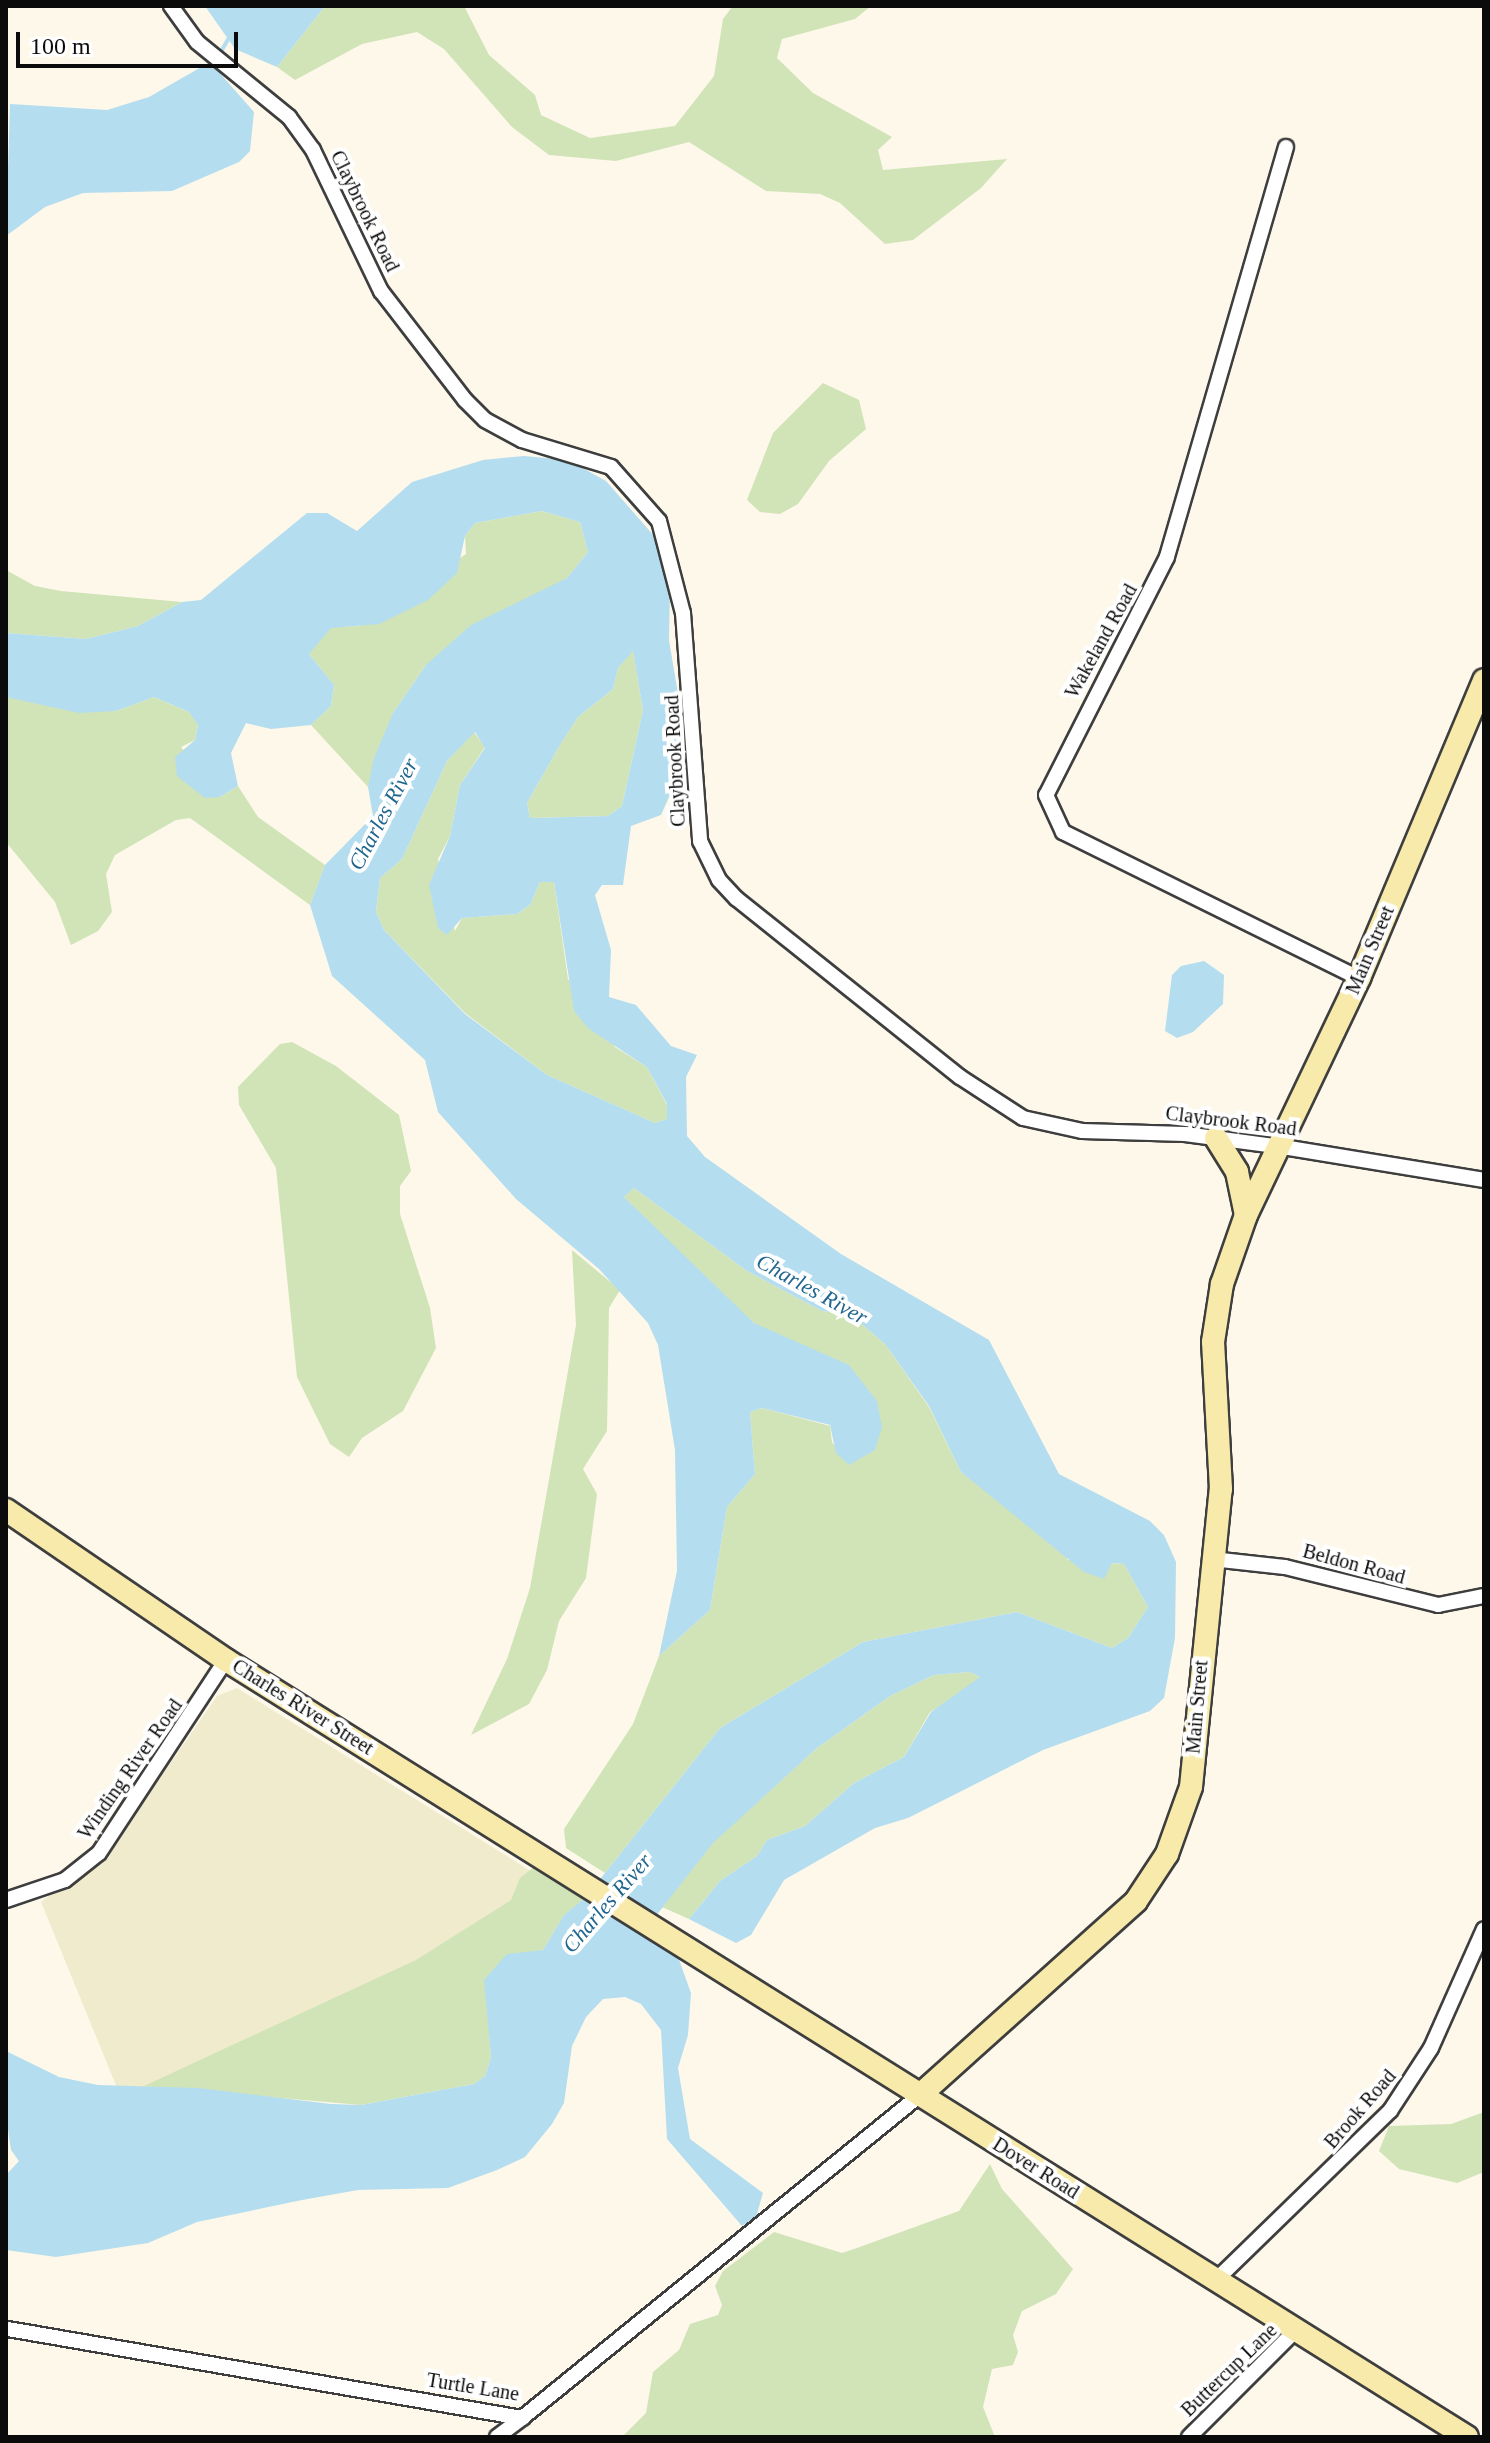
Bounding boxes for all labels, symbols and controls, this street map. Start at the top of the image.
scale bar [20,16,242,66]
text: 100 m [30,33,91,59]
street label: Claybrook Road [325,147,405,275]
street label: Wakeland Road [1060,580,1142,702]
street label: Claybrook Road [660,695,690,827]
water label: Charles River [343,754,423,874]
street label: Main Street [1341,902,1399,998]
street label: Claybrook Road [1164,1101,1298,1141]
water label: Charles River [752,1248,872,1330]
street label: Beldon Road [1300,1539,1408,1589]
street label: Charles River Street [228,1654,378,1760]
street label: Main Street [1181,1659,1213,1755]
street label: Winding River Road [73,1694,187,1844]
water label: Charles River [557,1848,657,1958]
street label: Brook Road [1319,2064,1401,2154]
street label: Dover Road [988,2132,1084,2204]
street label: Buttercup Lane [1176,2318,1282,2422]
street label: Turtle Lane [425,2368,521,2406]

